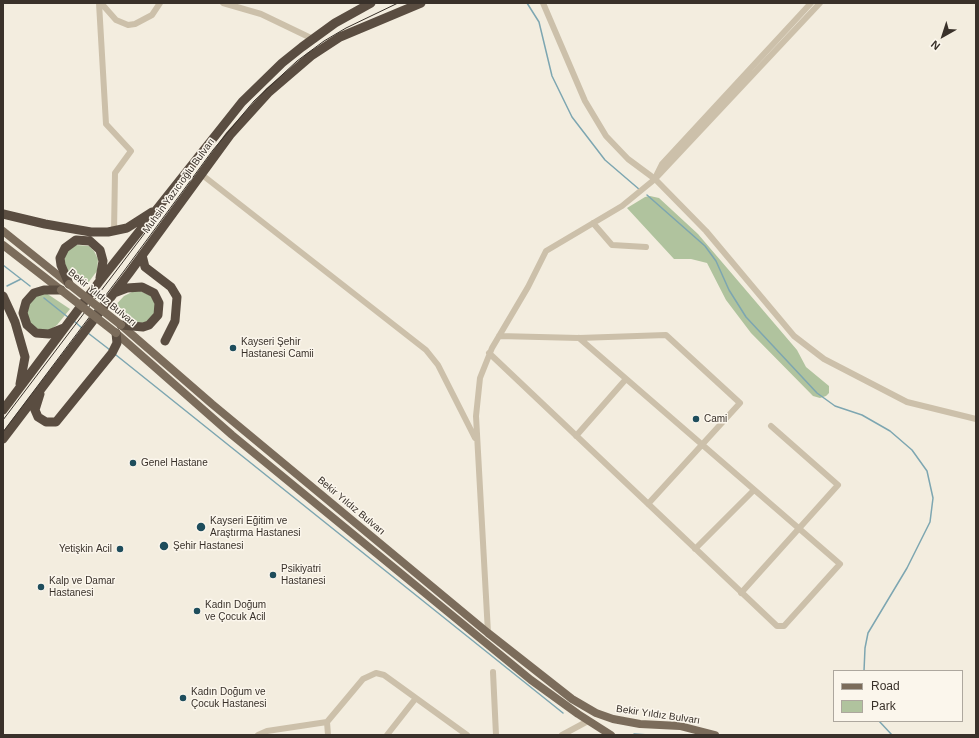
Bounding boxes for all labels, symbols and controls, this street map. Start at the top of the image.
north arrow [923,16,963,56]
text: N [929,38,942,52]
street label: Muhsin Yazıcıoğlu Bulvarı [140,136,218,236]
street label: Bekir Yıldız Bulvarı [65,267,139,329]
place label: Kayseri Şehir Hastanesi Camii [241,336,314,360]
marker: Kayseri Şehir Hastanesi Camii [228,343,238,353]
place label: Cami [704,413,727,425]
marker: Cami [691,414,701,424]
place label: Genel Hastane [141,457,208,469]
marker: Genel Hastane [128,458,138,468]
street label: Bekir Yıldız Bulvarı [315,474,387,538]
place label: Kayseri Eğitim ve Araştırma Hastanesi [210,515,301,538]
marker: Kayseri Eğitim ve Araştırma Hastanesi [195,521,207,533]
marker: Şehir Hastanesi [158,540,170,552]
place label: Şehir Hastanesi [173,540,244,552]
place label: Yetişkin Acil [59,543,112,555]
marker: Yetişkin Acil [115,544,125,554]
place label: Psikiyatri Hastanesi [281,563,325,586]
marker: Psikiyatri Hastanesi [268,570,278,580]
place label: Kalp ve Damar Hastanesi [49,575,115,598]
marker: Kalp ve Damar Hastanesi [36,582,46,592]
place label: Kadın Doğum ve Çocuk Acil [205,599,266,622]
marker: Kadın Doğum ve Çocuk Acil [192,606,202,616]
legend [833,670,963,722]
text: Road [871,679,900,693]
place label: Kadın Doğum ve Çocuk Hastanesi [191,686,267,710]
marker: Kadın Doğum ve Çocuk Hastanesi [178,693,188,703]
text: Park [871,699,896,713]
street label: Bekir Yıldız Bulvarı [615,703,701,727]

